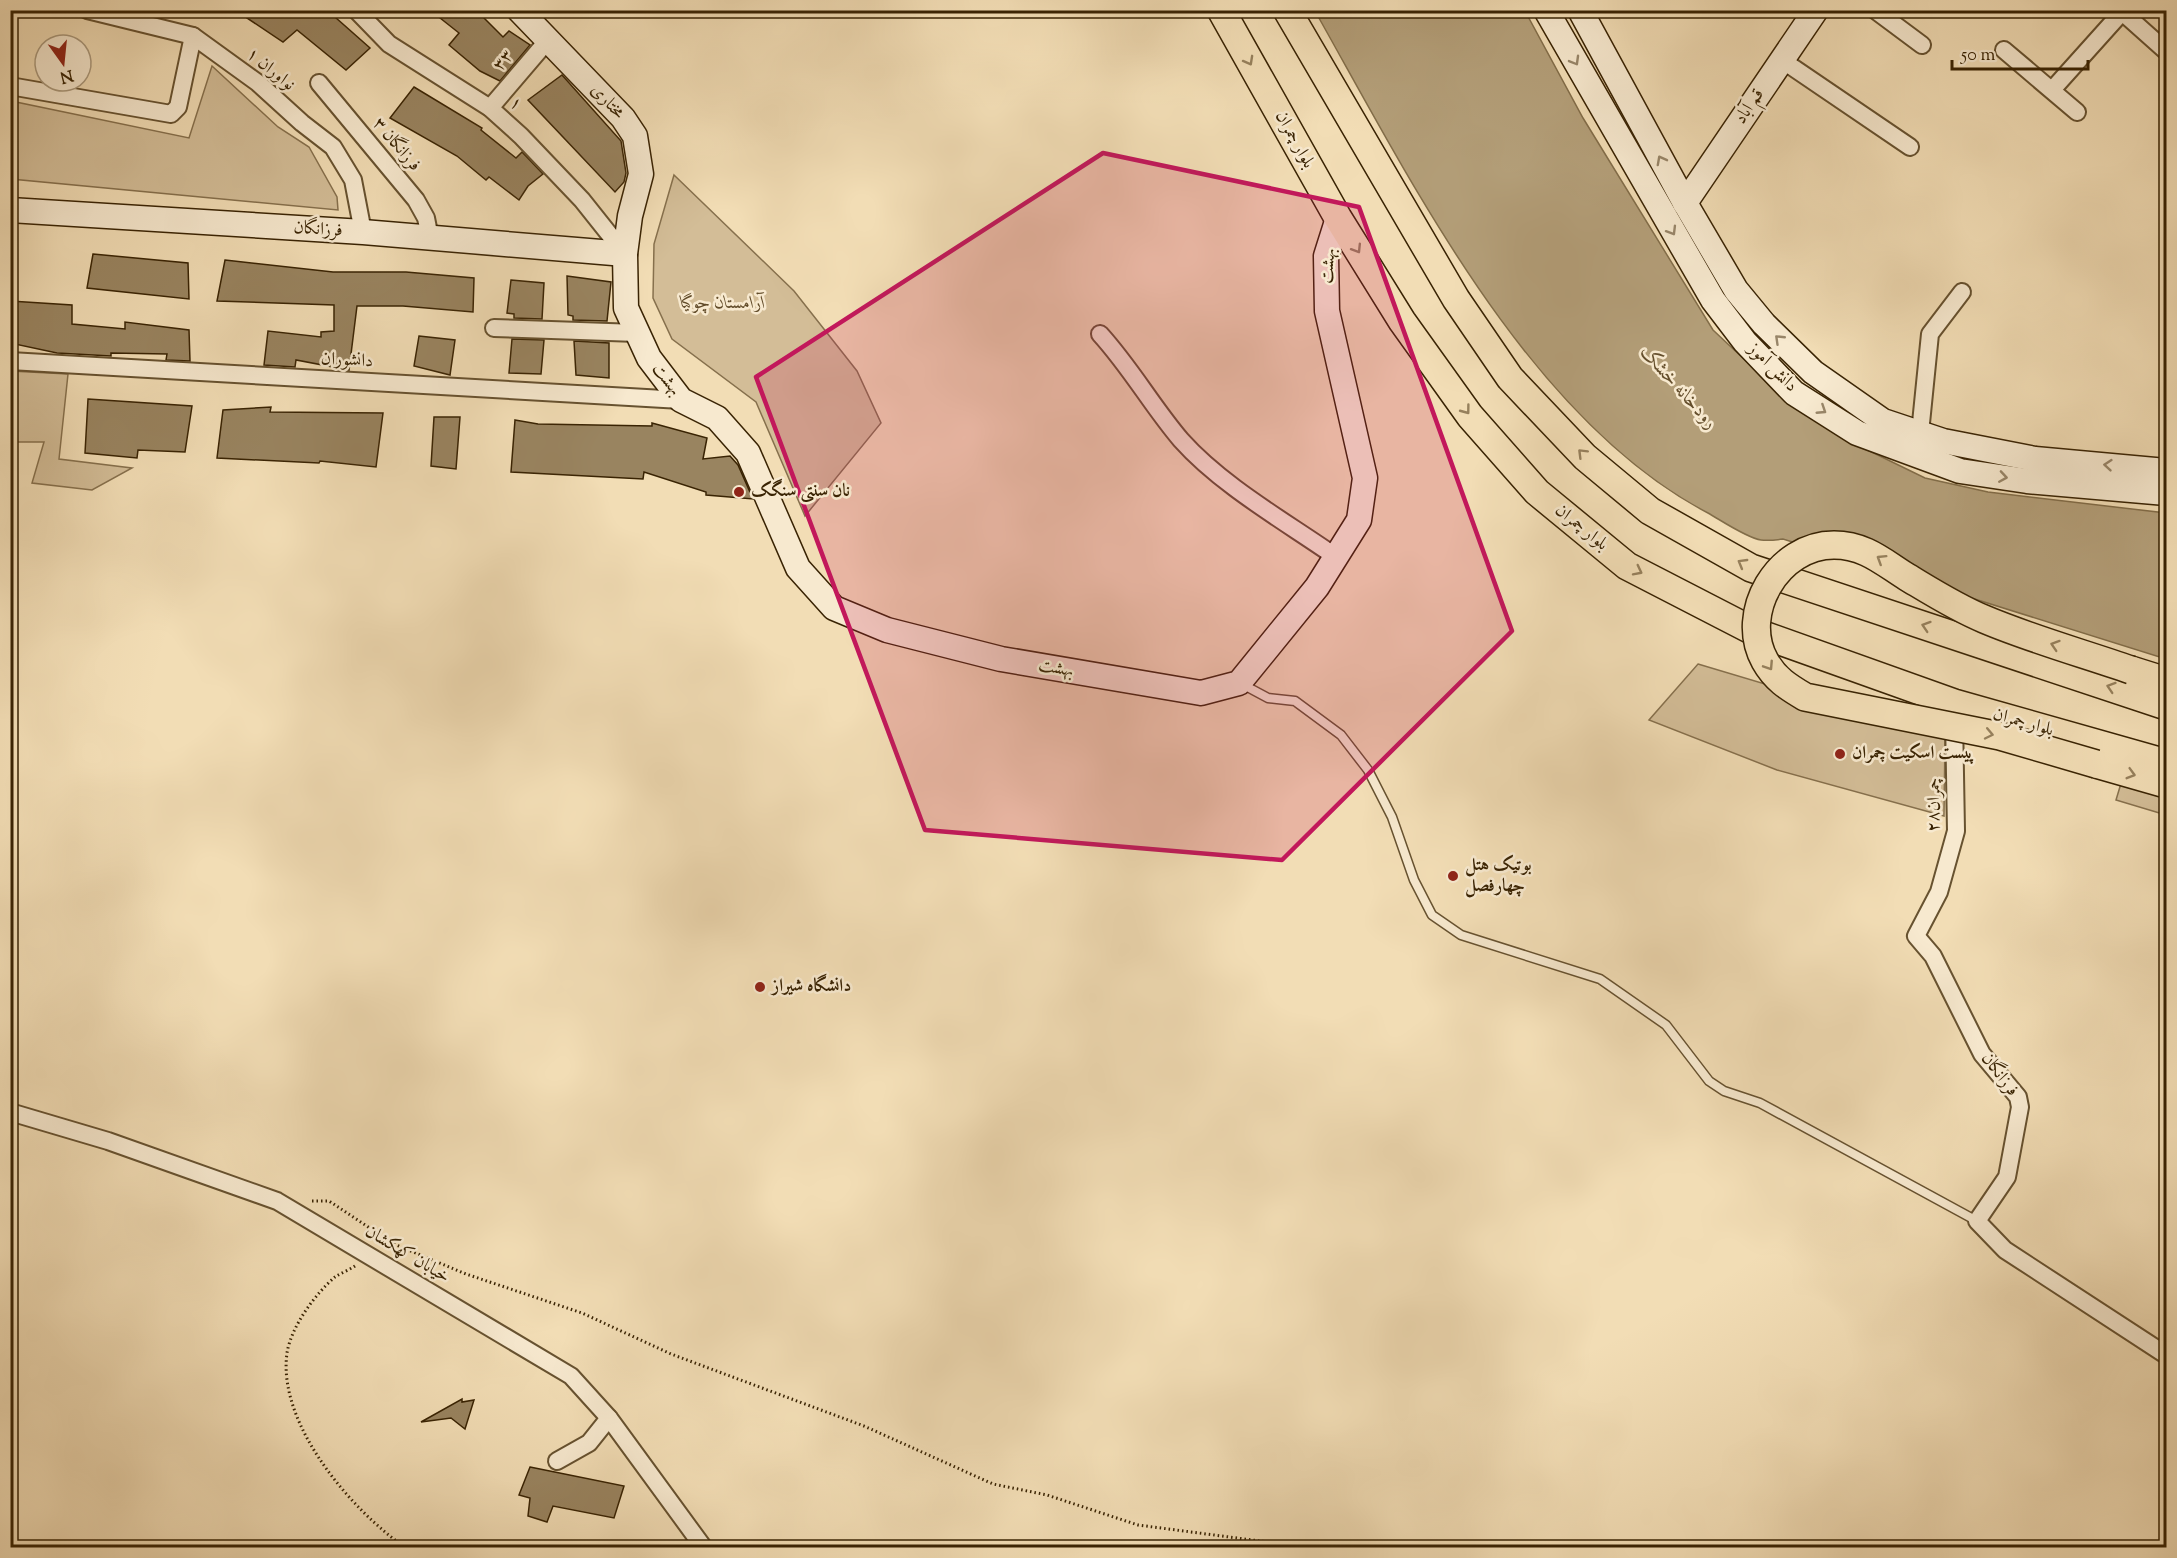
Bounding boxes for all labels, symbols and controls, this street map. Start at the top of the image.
north arrow [33,33,93,93]
scale bar [1952,33,2088,71]
street label: نواوران ۱ [240,42,300,98]
text: 50 m [1960,43,1996,69]
street label: ۳۳ [487,45,521,77]
one-way arrow [1242,55,1254,66]
one-way arrow [1568,55,1580,65]
text: N [57,62,75,88]
street label: مختاری [584,78,630,126]
street label: قم آباد [1729,84,1773,131]
street label: ۱ [502,91,528,117]
street label: بلوار چمران [1268,107,1320,173]
street label: فرزانگان ۳ [366,112,427,178]
one-way arrow [1657,155,1668,166]
street label: فرزانگان [293,214,344,245]
one-way arrow [1664,225,1676,235]
one-way arrow [1349,243,1361,253]
street label: بهشت [1314,247,1344,285]
park label: آرامستان چوگیا [679,291,765,317]
one-way arrow [1776,335,1786,346]
street label: دانش آموز [1740,336,1803,399]
water label: رودخانه خشک [1632,339,1724,437]
street label: دانشوران [320,347,374,375]
street label: بهشت [645,358,687,402]
one-way arrow [1816,403,1826,415]
one-way arrow [1459,404,1470,415]
one-way arrow [1578,449,1588,460]
one-way arrow [2104,459,2113,472]
one-way arrow [1999,471,2008,483]
place label: نان سنتی سنگک [751,478,850,505]
marker: نان سنتی سنگک [732,485,746,499]
street label: بلوار چمران [1549,498,1613,558]
one-way arrow [1877,555,1887,567]
one-way arrow [1737,559,1748,570]
one-way arrow [1632,564,1643,576]
one-way arrow [1921,621,1932,633]
one-way arrow [2050,639,2061,652]
street label: بهشت [1036,653,1076,685]
one-way arrow [1761,659,1772,670]
one-way arrow [2106,682,2117,695]
street label: بلوار چمران [1990,702,2056,744]
one-way arrow [1984,727,1994,740]
place label: پیست اسکیت چمران [1852,741,1974,767]
marker: پیست اسکیت چمران [1833,747,1847,761]
one-way arrow [2126,766,2136,779]
street label: چمران۲۸ [1922,777,1948,833]
place label: بوتیک هتل چهارفصل [1465,853,1532,900]
marker: بوتیک هتل چهارفصل [1446,869,1460,883]
place label: دانشگاه شیراز [770,973,851,1000]
marker: دانشگاه شیراز [753,980,767,994]
street label: فرزانگان [1974,1047,2025,1102]
street label: خیابان کهکشان [360,1219,454,1291]

